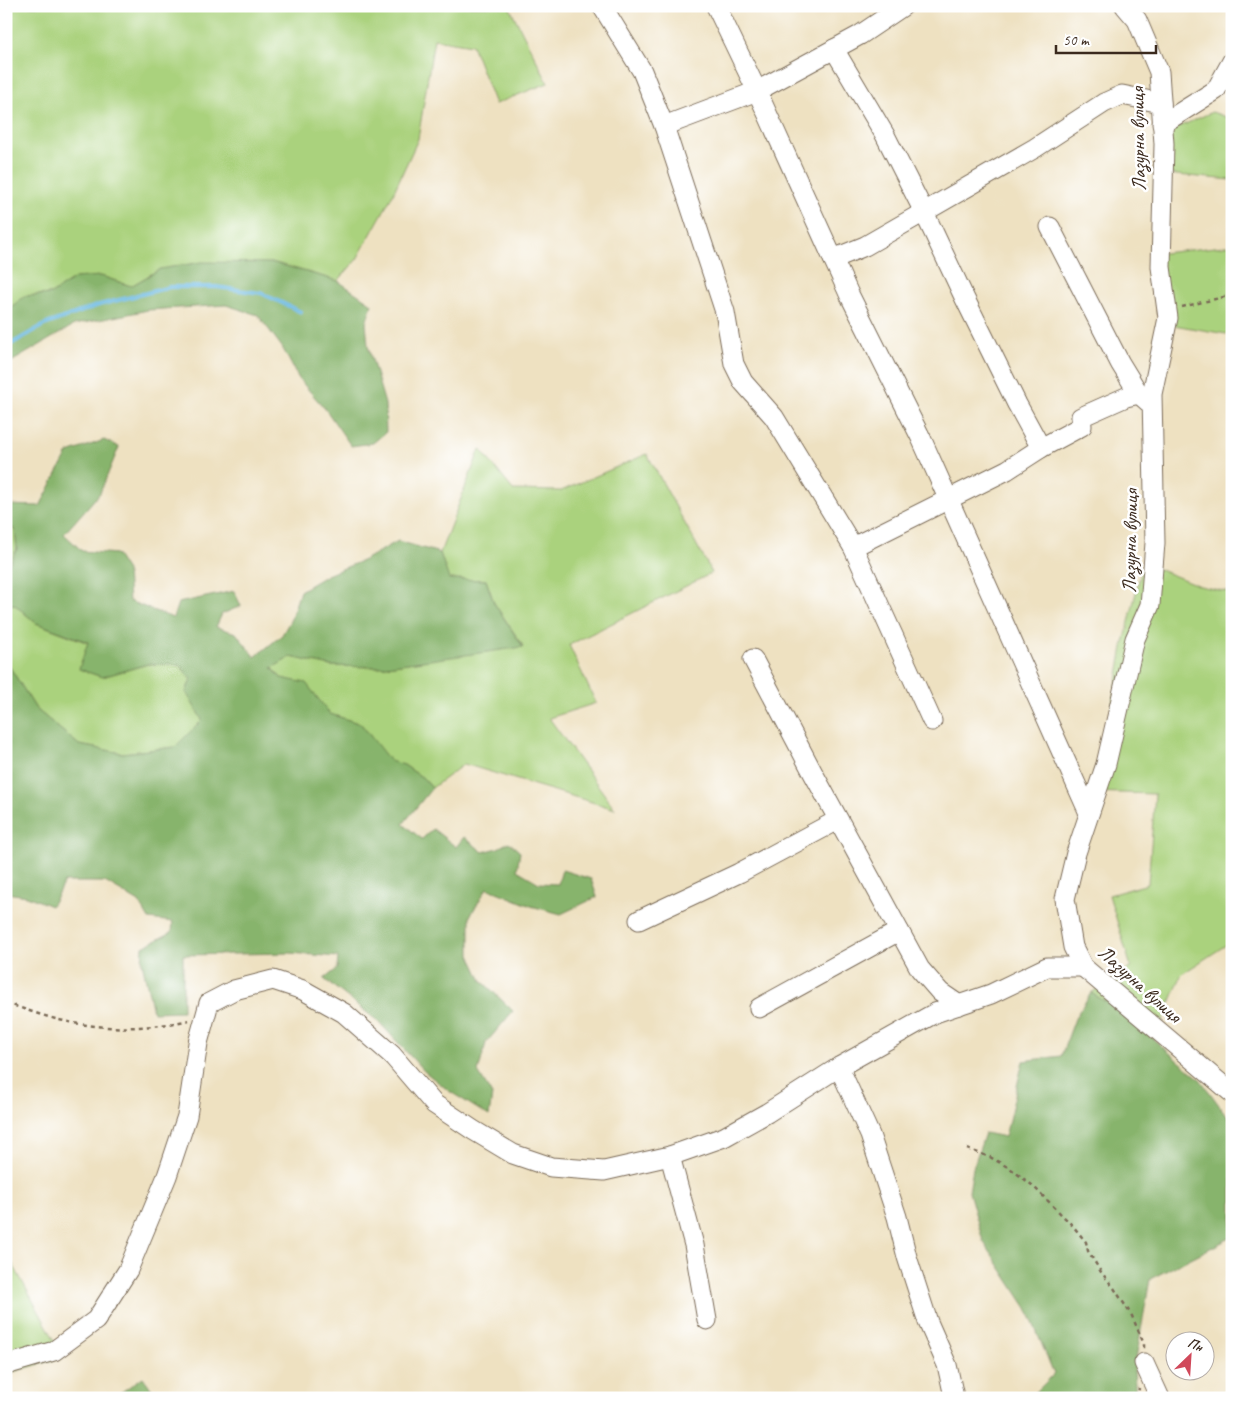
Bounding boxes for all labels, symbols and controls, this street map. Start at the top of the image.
scale bar [1056,22,1156,54]
text: 50 m [1063,31,1090,50]
street label: Лазурна вулиця [1125,85,1152,191]
street label: Лазурна вулиця [1117,487,1144,593]
street label: Лазурна вулиця [1092,940,1189,1030]
north arrow [1166,1332,1216,1382]
text: Пн [1185,1334,1206,1356]

